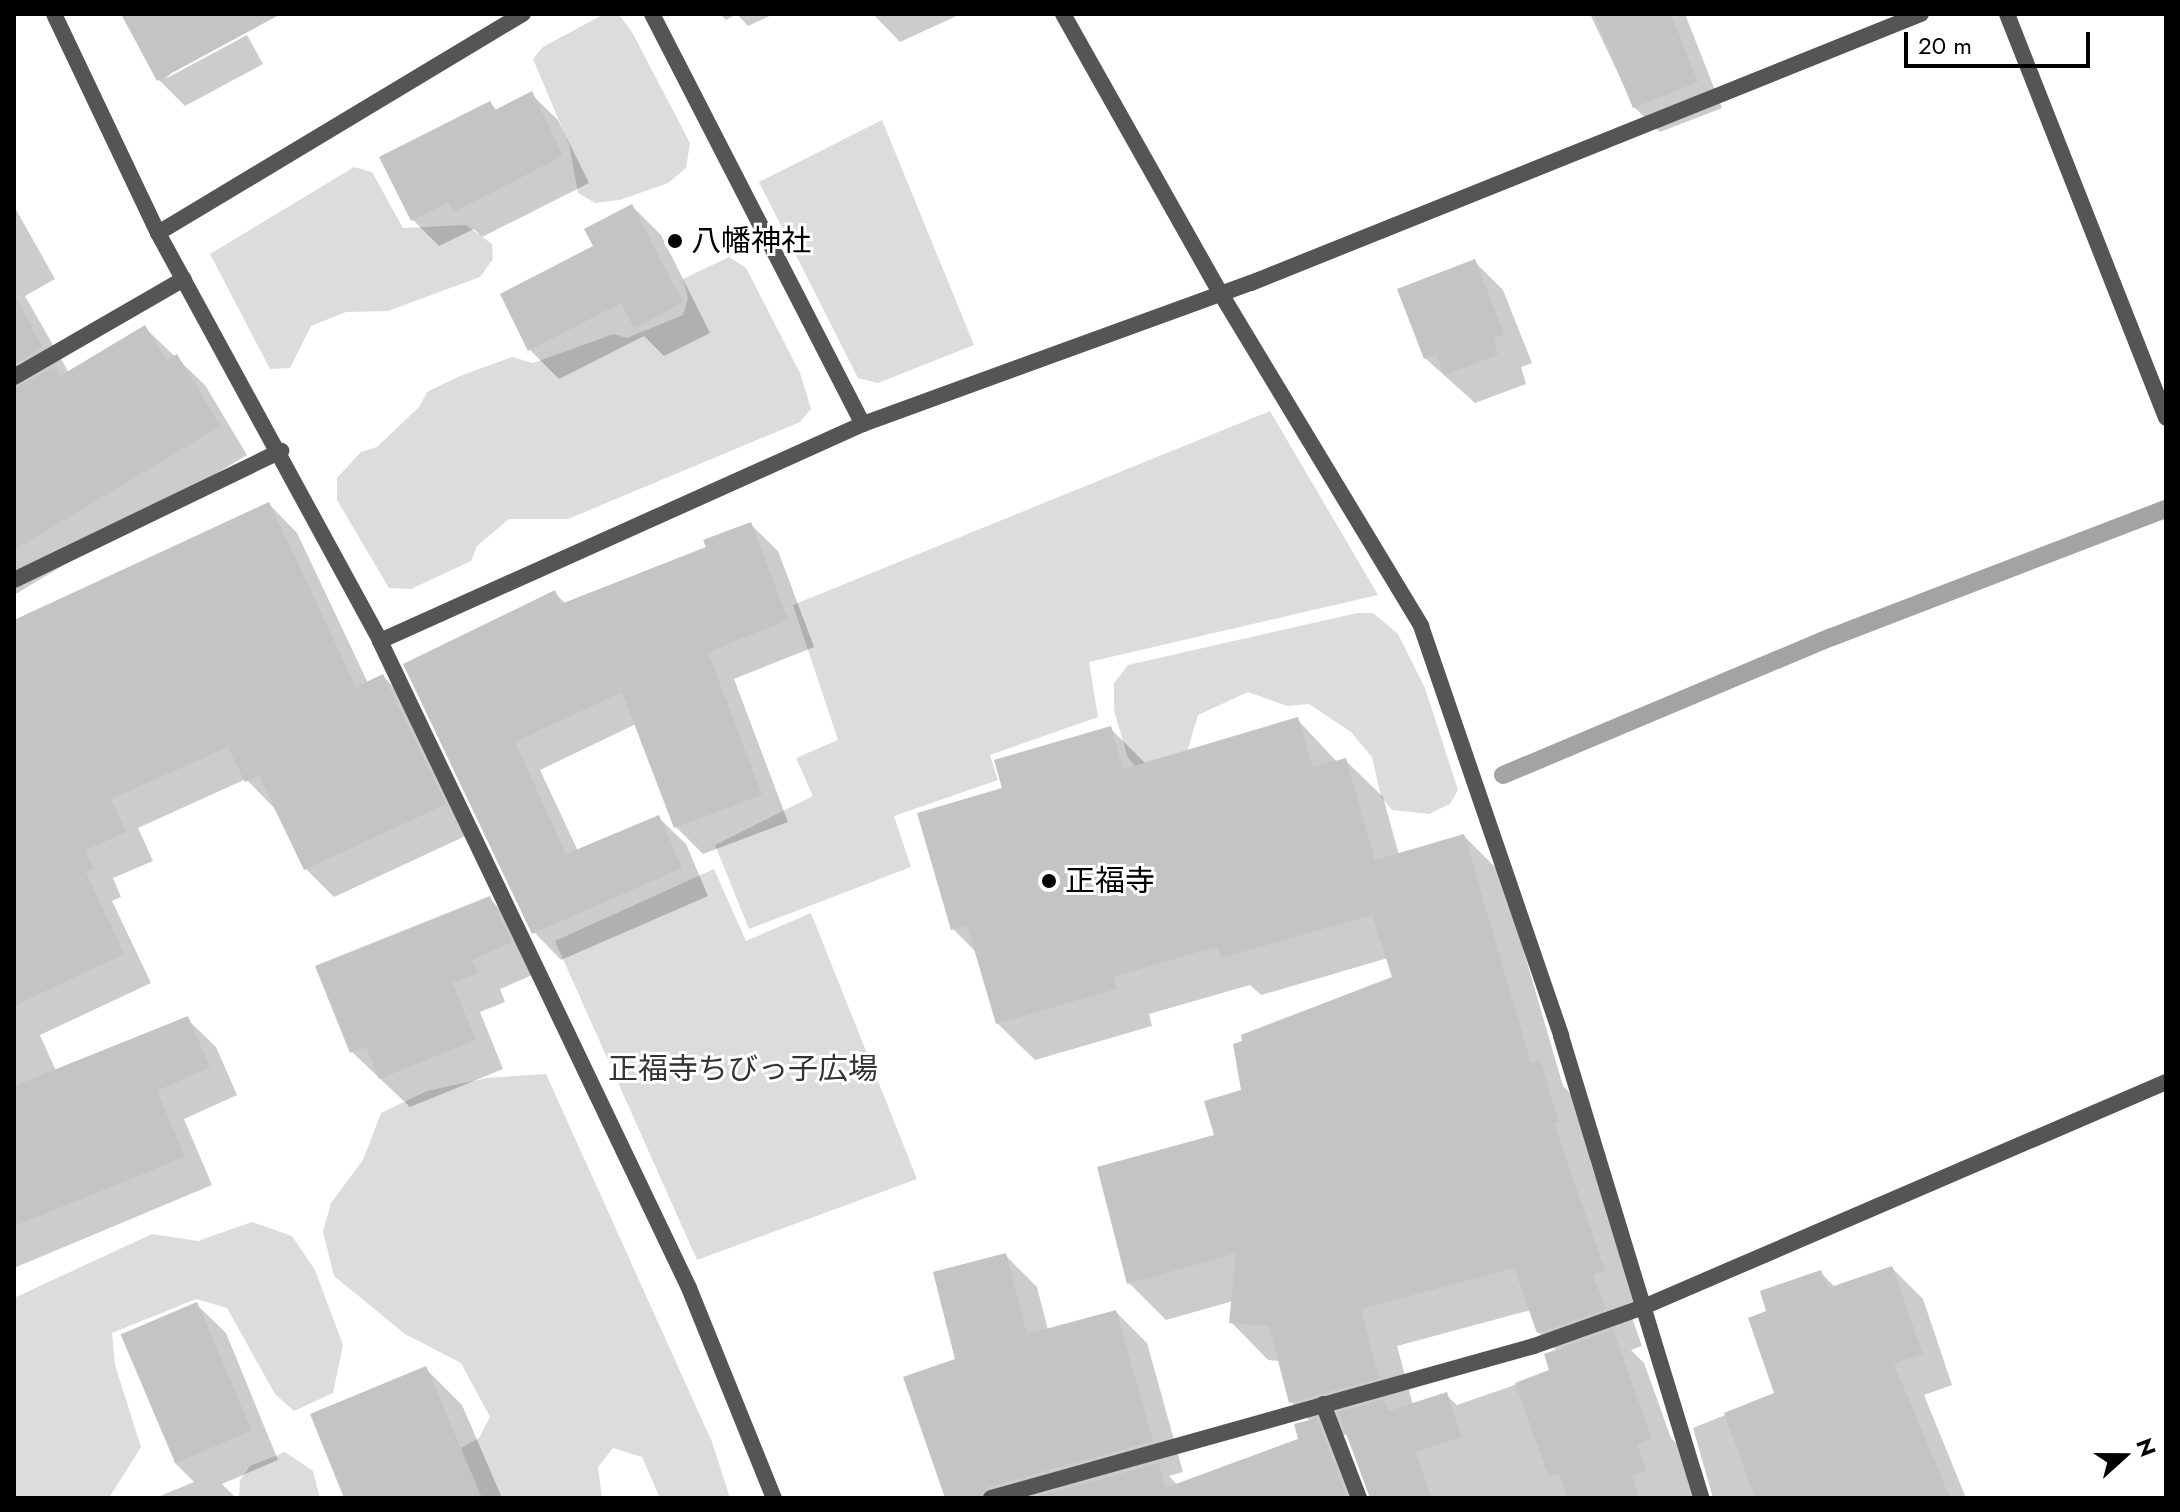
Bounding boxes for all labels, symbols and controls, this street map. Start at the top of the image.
scale bar [1908,16,2094,66]
text: 20 m [1918,28,1972,63]
place label: 八幡神社 [691,223,811,259]
marker: 八幡神社 [666,232,684,250]
place label: 正福寺 [1065,863,1155,899]
marker: 正福寺 [1040,872,1058,890]
park label: 正福寺ちびっ子広場 [608,1051,878,1087]
north arrow [2084,1416,2164,1496]
text: N [2128,1434,2164,1461]

